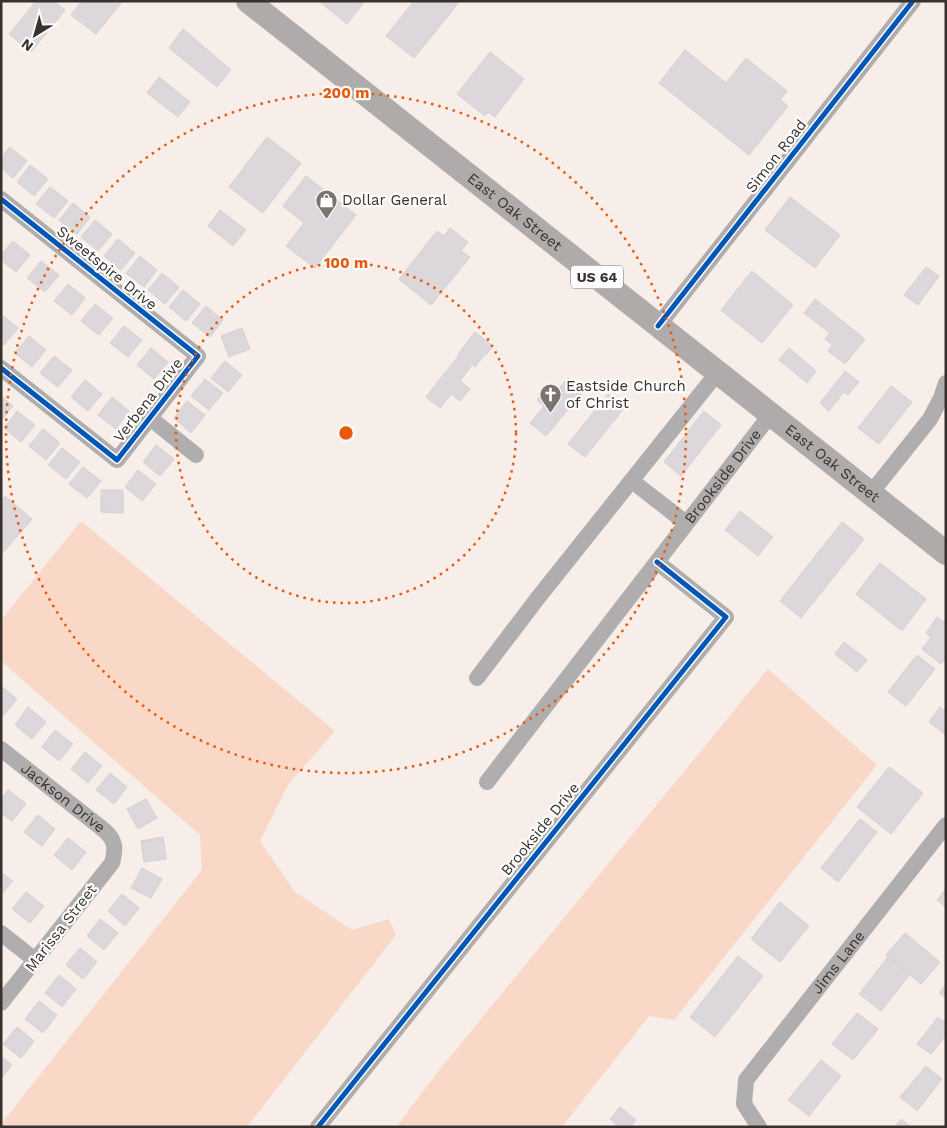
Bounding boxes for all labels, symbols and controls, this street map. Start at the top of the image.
north arrow [10,10,60,60]
text: N [18,36,36,55]
text: 200 m [323,84,369,102]
street label: Simon Road [742,116,810,196]
street label: East Oak Street [464,169,566,255]
shop icon: Dollar General [314,188,338,219]
place label: Dollar General [342,191,447,209]
street label: Sweetspire Drive [53,222,161,314]
text: 100 m [324,254,368,272]
road number: US 64 [571,266,623,288]
street label: Verbena Drive [110,354,186,446]
place label: Eastside Church of Christ [566,377,686,412]
church icon: Eastside Church of Christ [538,383,562,414]
street label: East Oak Street [781,420,884,506]
centre of rings [337,424,355,442]
street label: Brookside Drive [681,426,765,527]
street label: Jackson Drive [17,759,109,836]
street label: Brookside Drive [497,779,583,879]
street label: Marissa Street [21,880,101,975]
street label: Jims Lane [808,927,869,998]

